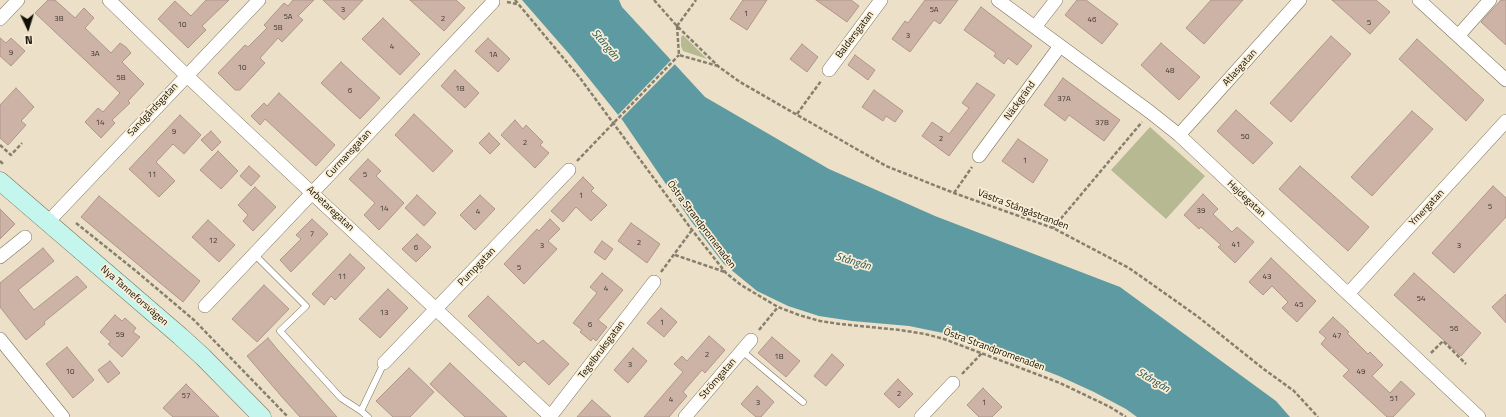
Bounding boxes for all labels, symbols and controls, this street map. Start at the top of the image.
house number: 3 [341,5,345,15]
house number: 5A [929,5,939,15]
north arrow [8,8,48,48]
house number: 1 [744,9,748,19]
street label: Baldersgatan [833,9,877,61]
house number: 5A [283,12,293,22]
house number: 3B [54,14,64,24]
house number: 2 [441,14,445,24]
house number: 46 [1088,15,1096,25]
house number: 5 [1367,18,1371,28]
house number: 10 [178,20,186,30]
house number: 5B [273,23,283,33]
water label: Stångån [588,27,622,63]
house number: 3 [906,31,910,41]
text: N [24,32,33,48]
house number: 4 [390,42,394,52]
street label: Atlasgatan [1220,47,1260,89]
house number: 9 [9,48,13,58]
house number: 3A [90,49,100,59]
house number: 1A [488,50,498,60]
house number: 10 [238,63,246,73]
house number: 48 [1166,66,1174,76]
house number: 5B [116,73,126,83]
street label: Näckgränd [1002,79,1038,123]
street label: Sandgårdsgatan [125,81,181,139]
house number: 1B [455,84,465,94]
house number: 6 [348,86,352,96]
house number: 37A [1057,94,1071,104]
house number: 14 [96,118,104,128]
house number: 37B [1095,118,1109,128]
house number: 9 [172,127,176,137]
street label: Curmansgatan [324,127,374,181]
house number: 50 [1241,132,1249,142]
house number: 2 [939,134,943,144]
house number: 2 [523,138,527,148]
house number: 1 [1023,156,1027,166]
house number: 11 [148,170,156,180]
house number: 5 [363,170,367,180]
street label: Hejdegatan [1224,178,1268,220]
street label: Östra Strandpromenaden [664,179,738,271]
street label: Arbetaregatan [304,184,356,234]
street label: Västra Stångåstranden [976,187,1070,233]
street label: Ymergatan [1407,187,1447,229]
house number: 1 [579,191,583,201]
house number: 5 [1488,202,1492,212]
house number: 14 [380,204,388,214]
house number: 39 [1197,206,1205,216]
house number: 4 [476,207,480,217]
house number: 7 [310,229,314,239]
house number: 12 [209,236,217,246]
house number: 2 [637,238,641,248]
house number: 41 [1232,240,1240,250]
house number: 3 [540,241,544,251]
house number: 3 [1457,241,1461,251]
house number: 6 [414,243,418,253]
street label: Pumpgatan [456,245,498,289]
water label: Stångån [834,250,872,274]
street label: Nya Tanneforsvägen [98,263,170,329]
house number: 5 [517,263,521,273]
house number: 11 [338,272,346,282]
house number: 43 [1263,272,1271,282]
house number: 4 [604,284,608,294]
house number: 54 [1417,294,1425,304]
house number: 45 [1295,300,1303,310]
house number: 13 [380,308,388,318]
house number: 1 [660,318,664,328]
street label: Tegelbruksgatan [576,319,628,381]
house number: 6 [588,320,592,330]
house number: 56 [1450,324,1458,334]
street label: Östra Strandpromenaden [942,326,1046,374]
house number: 59 [116,330,124,340]
house number: 47 [1333,331,1341,341]
house number: 2 [705,350,709,360]
house number: 1B [774,352,784,362]
street label: Strömgatan [697,356,739,402]
house number: 3 [628,360,632,370]
water label: Stångån [1134,366,1172,396]
house number: 10 [66,367,74,377]
house number: 49 [1357,367,1365,377]
house number: 2 [897,389,901,399]
house number: 57 [182,391,190,401]
house number: 51 [1390,394,1398,404]
house number: 4 [669,395,673,405]
house number: 3 [756,398,760,408]
house number: 1 [982,398,986,408]

